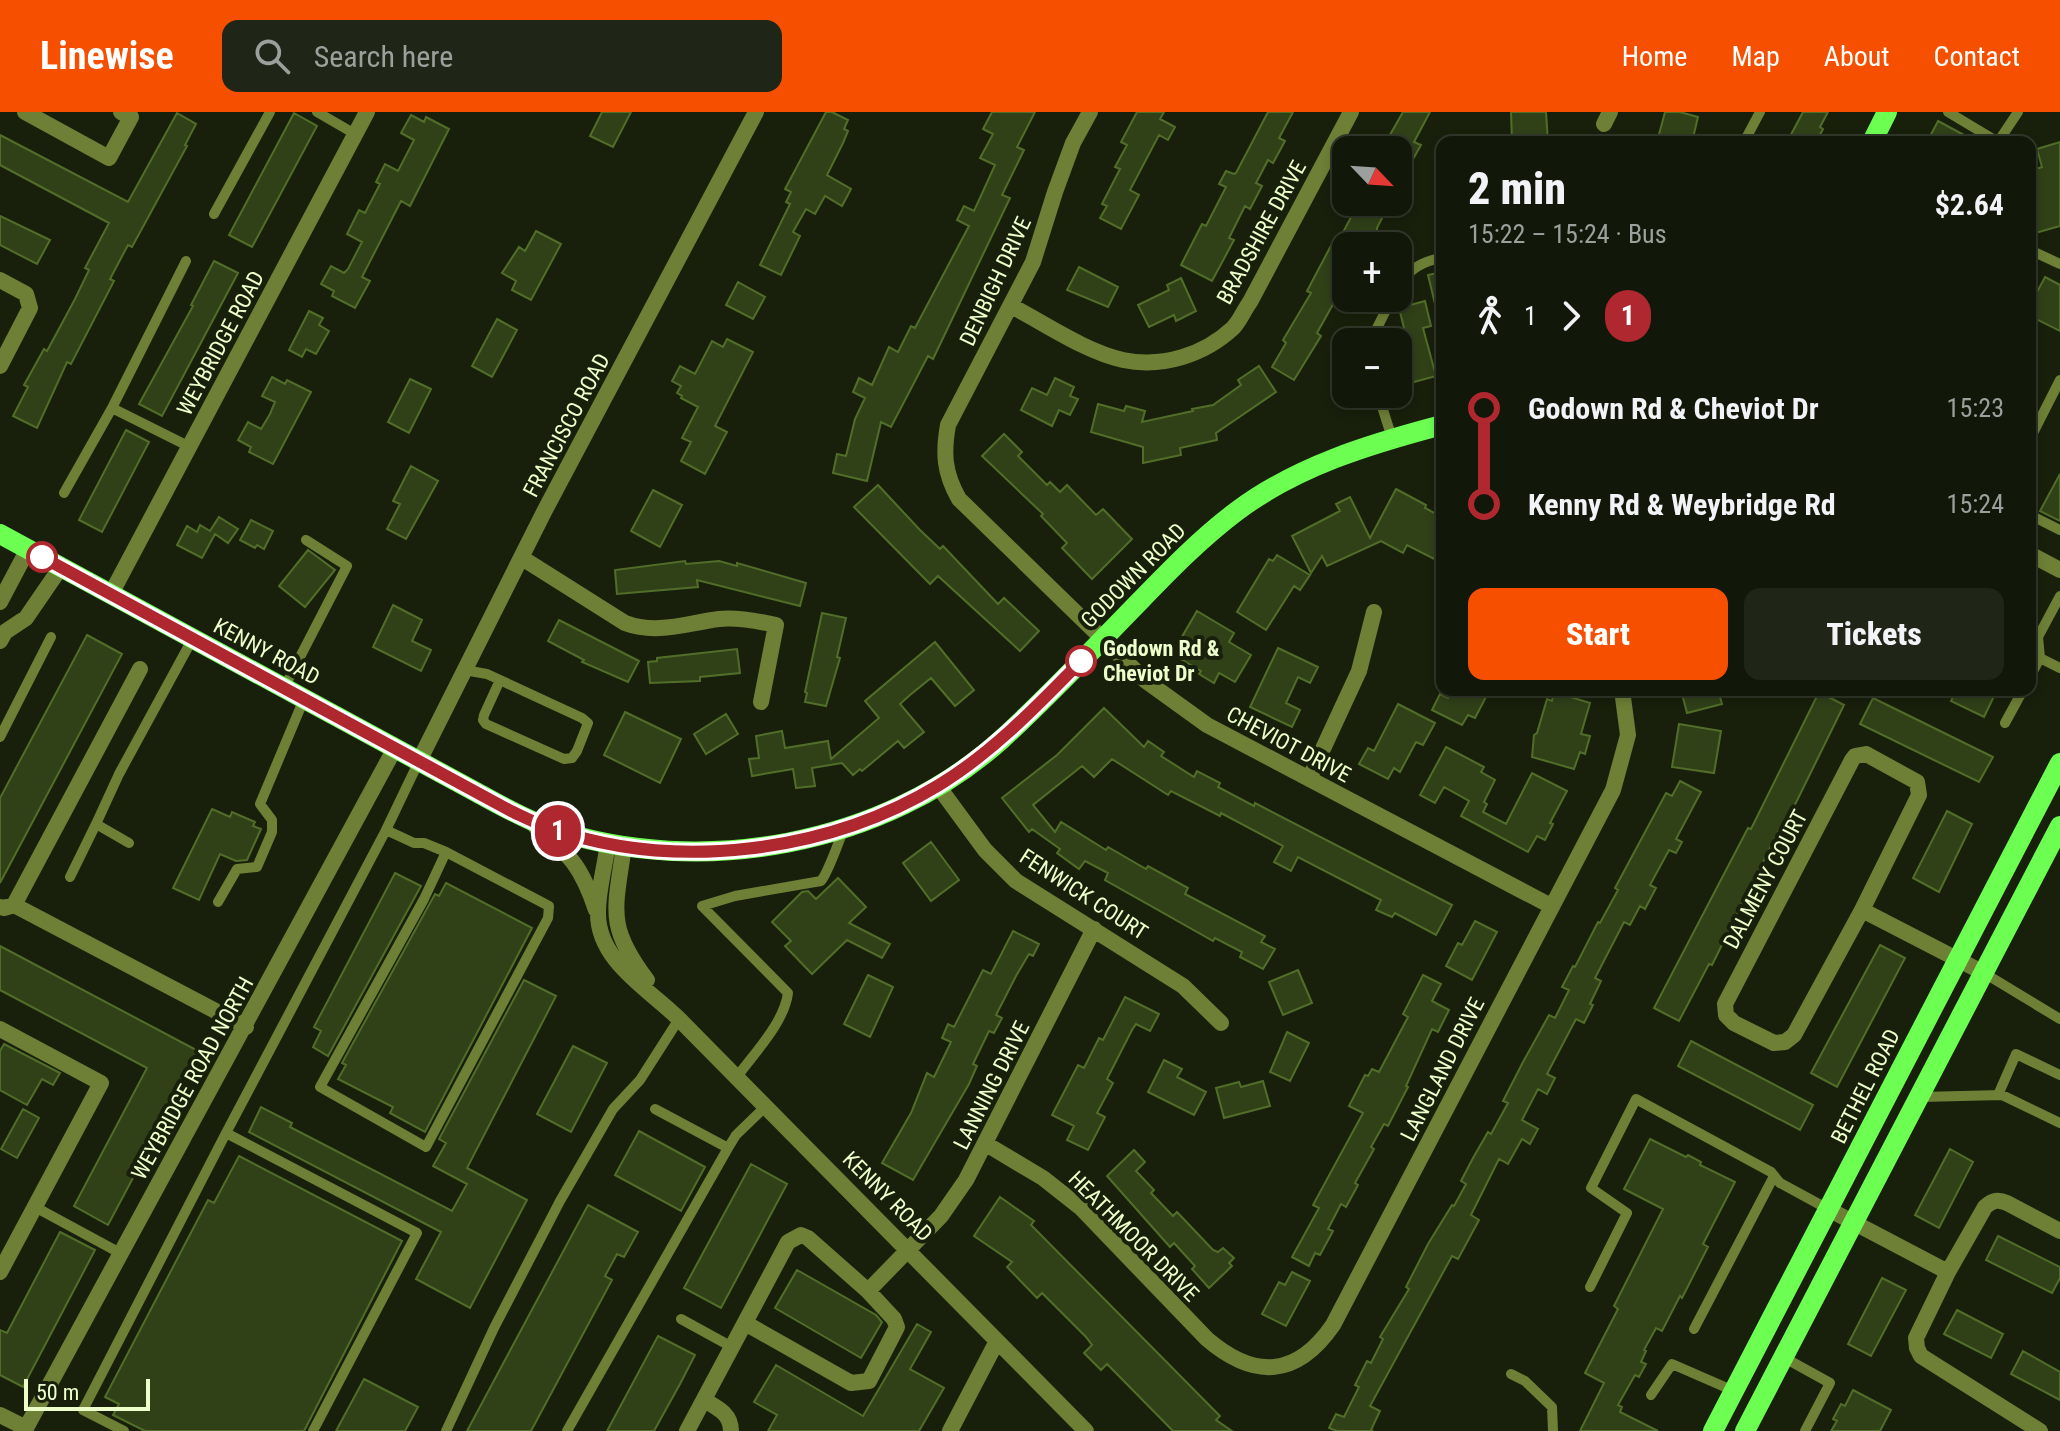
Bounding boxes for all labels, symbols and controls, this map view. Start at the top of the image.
search box [222,20,782,92]
text: Linewise [40,34,174,78]
icon: search [250,34,294,78]
text: Search here [314,39,453,74]
text: Home [1622,40,1687,73]
text: Map [1731,40,1780,73]
text: About [1824,40,1890,73]
text: Contact [1934,40,2020,73]
north arrow [1332,136,1412,216]
map controls [1332,136,1412,408]
street label: BRADSHIRE DRIVE [1212,156,1311,308]
text: 2 min [1468,163,1566,215]
text: $2.64 [1935,187,2004,222]
street label: DENBIGH DRIVE [955,213,1036,350]
text: 15:22 – 15:24 · Bus [1468,219,1667,249]
button: + [1332,232,1412,312]
street label: WEYBRIDGE ROAD [172,267,269,420]
icon: walk [1468,294,1512,338]
icon: forward [1549,294,1593,338]
text: 1 [1621,299,1635,332]
text: 1 [1524,301,1537,331]
button: − [1332,328,1412,408]
street label: FRANCISCO ROAD [518,349,615,501]
text: Godown Rd & Cheviot Dr [1528,391,1819,426]
text: 15:23 [1947,393,2004,423]
text: Kenny Rd & Weybridge Rd [1528,487,1836,522]
text: 15:24 [1947,489,2004,519]
street label: GODOWN ROAD [1076,518,1191,633]
unlabelled marker [27,542,57,572]
button: Start [1468,588,1728,680]
button: Tickets [1744,588,2004,680]
street label: KENNY ROAD [209,613,324,690]
place label: Godown Rd & Cheviot Dr [1103,636,1220,686]
marker: Godown Rd & Cheviot Dr [1066,646,1096,676]
street label: CHEVIOT DRIVE [1222,701,1355,788]
line badge: 1 [532,805,584,857]
street label: DALMENY COURT [1718,806,1812,953]
text: 1 [551,814,565,847]
street label: FENWICK COURT [1015,844,1152,945]
street label: WEYBRIDGE ROAD NORTH [126,973,259,1184]
street label: LANGLAND DRIVE [1396,993,1489,1145]
street label: LANNING DRIVE [948,1017,1035,1154]
street label: BETHEL ROAD [1826,1025,1905,1147]
street label: KENNY ROAD [838,1146,938,1246]
street label: HEATHMOOR DRIVE [1063,1166,1204,1307]
scale bar [24,1375,150,1411]
text: 50 m [36,1380,79,1405]

